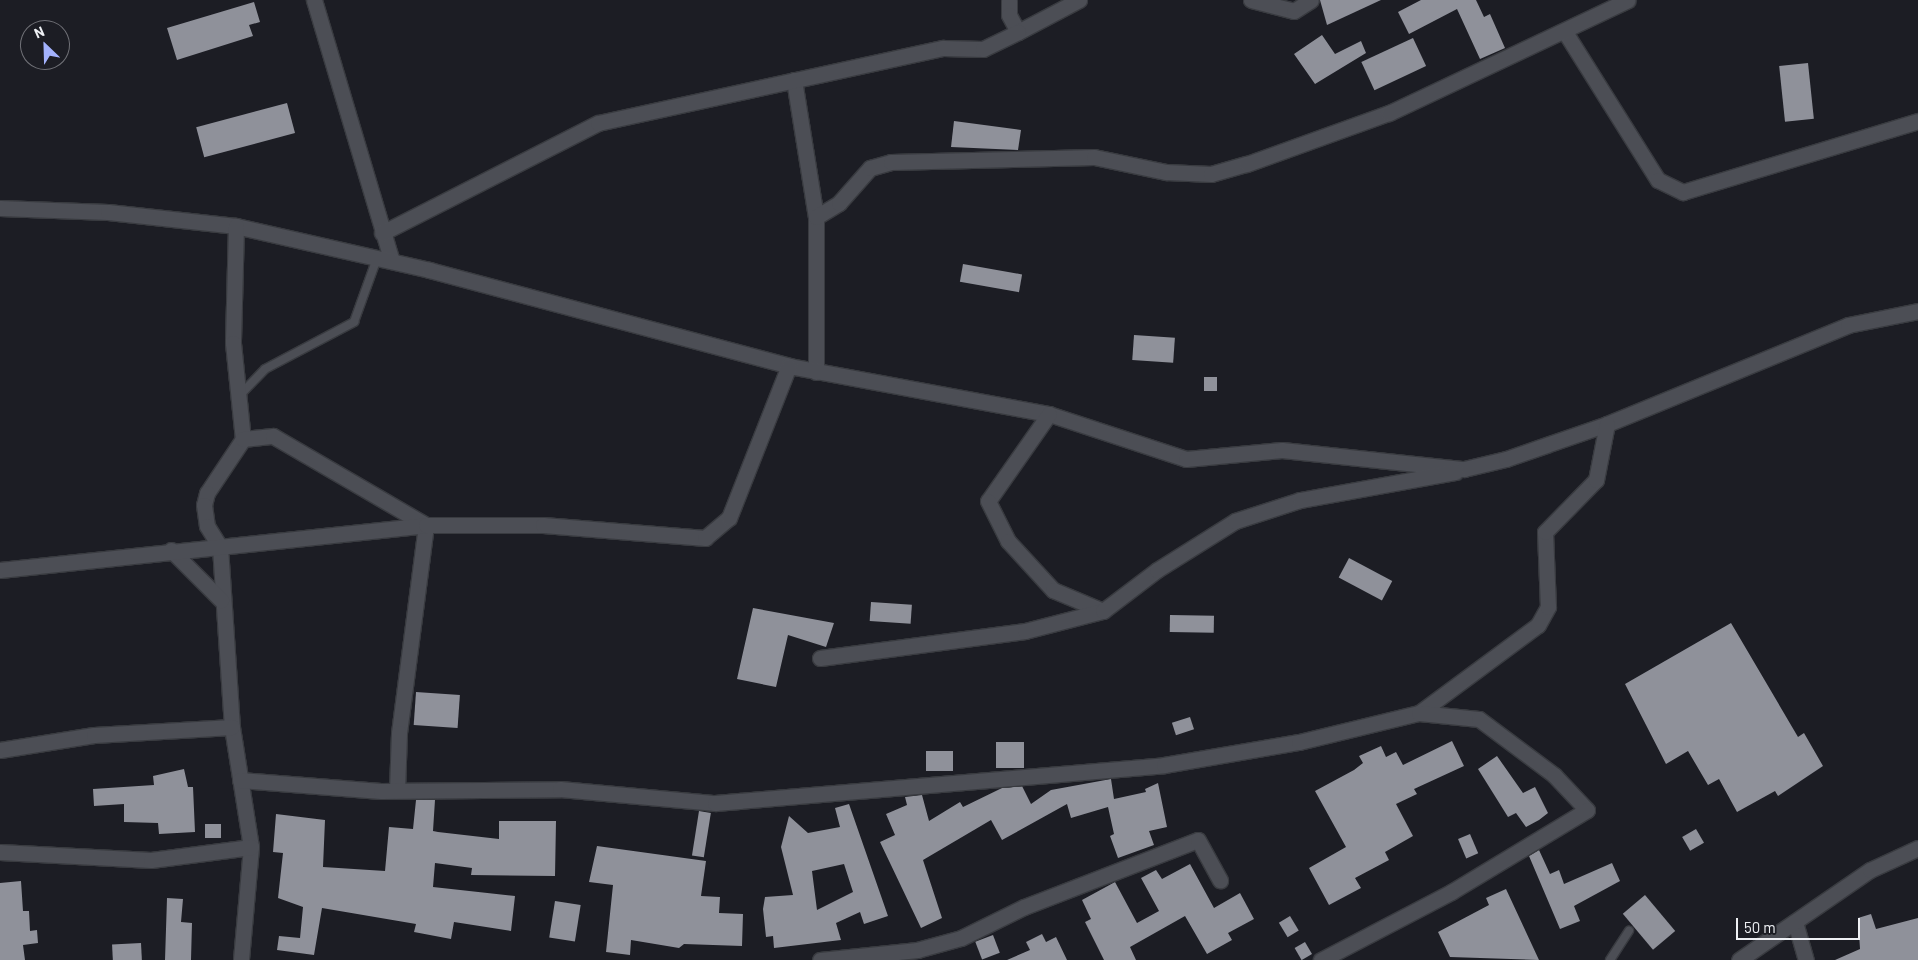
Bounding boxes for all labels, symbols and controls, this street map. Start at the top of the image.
north arrow [20,20,70,70]
text: N [31,22,47,41]
scale bar [1738,908,1862,940]
text: 50 m [1744,918,1776,936]

